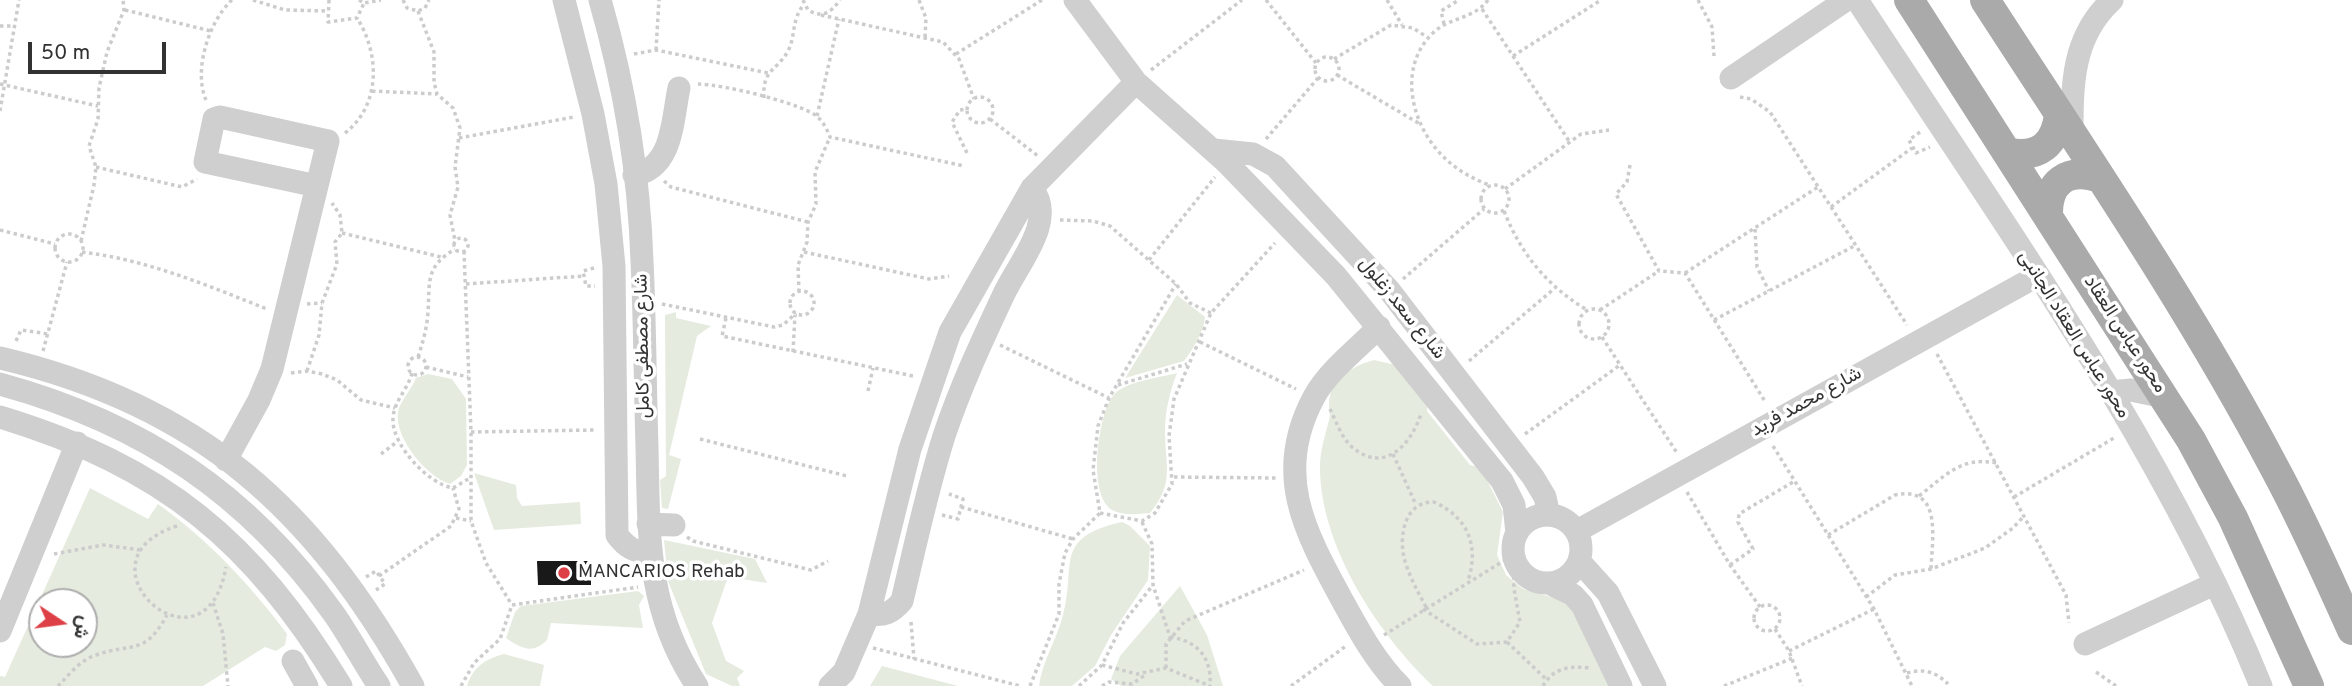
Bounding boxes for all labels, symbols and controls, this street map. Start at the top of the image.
scale bar [32,28,170,72]
text: 50 m [41,40,90,67]
street label: محور عباس العقاد الجانبى [2012,247,2134,423]
street label: شارع سعد زغلول [1353,253,1449,365]
street label: محور عباس العقاد [2078,272,2170,398]
street label: شارع مصطفى كامل [631,274,657,418]
street label: شارع محمد فريد [1748,363,1866,443]
place label: MANCARIOS Rehab [578,562,745,584]
marker: MANCARIOS Rehab [556,565,572,581]
north arrow [28,588,98,658]
text: ش [67,613,96,641]

